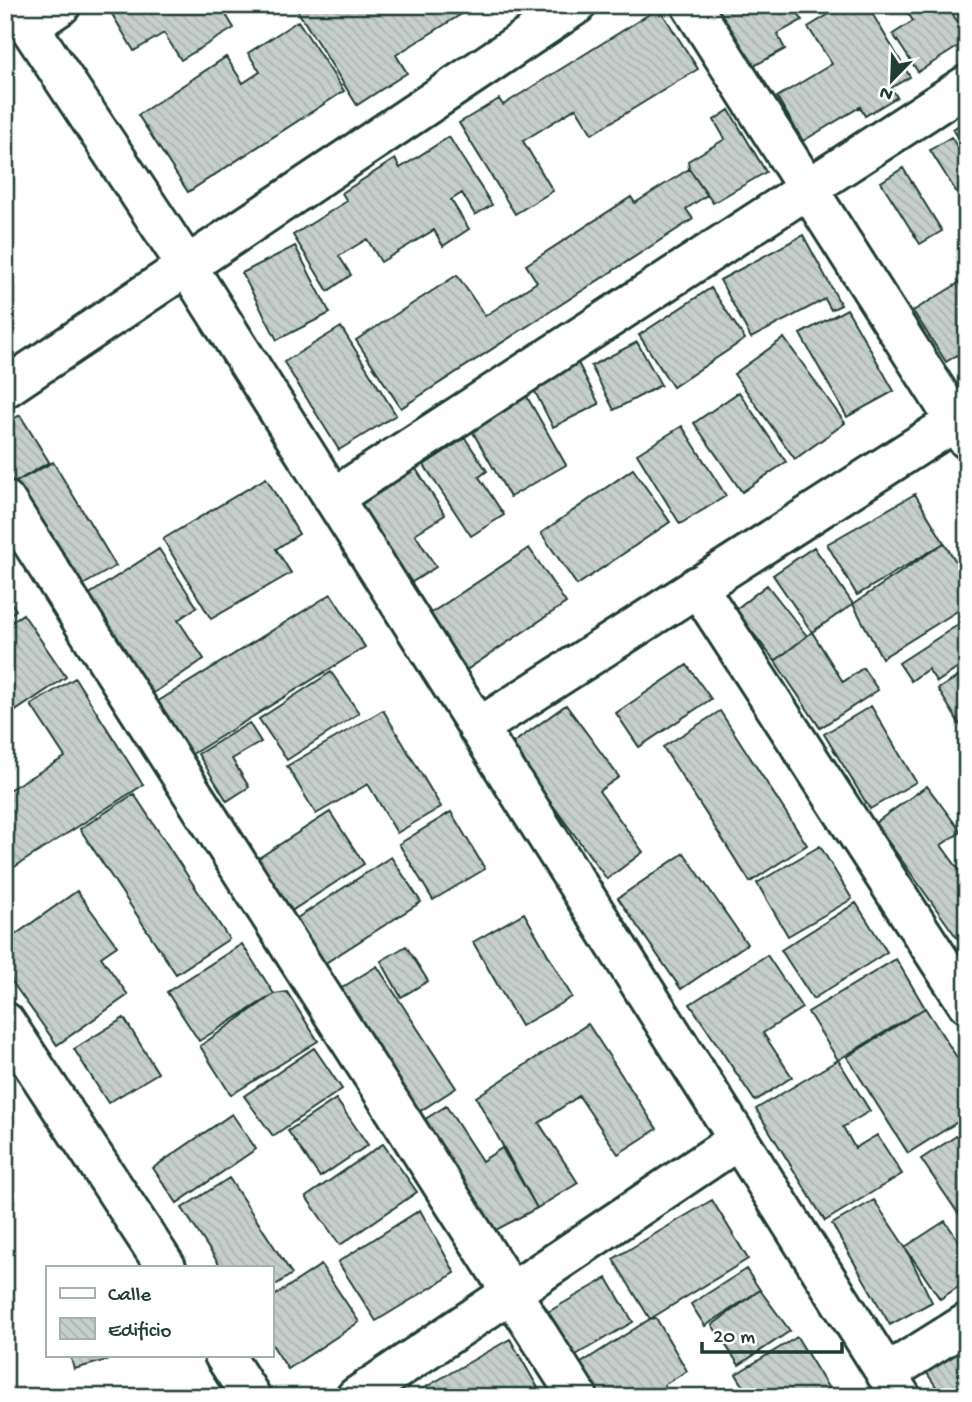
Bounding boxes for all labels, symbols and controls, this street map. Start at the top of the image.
north arrow [856,46,926,116]
text: N [877,79,897,105]
legend [46,1266,273,1356]
text: Calle [108,1284,152,1309]
scale bar [702,1311,842,1355]
text: Edificio [108,1320,172,1345]
text: 20 m [713,1326,755,1351]

